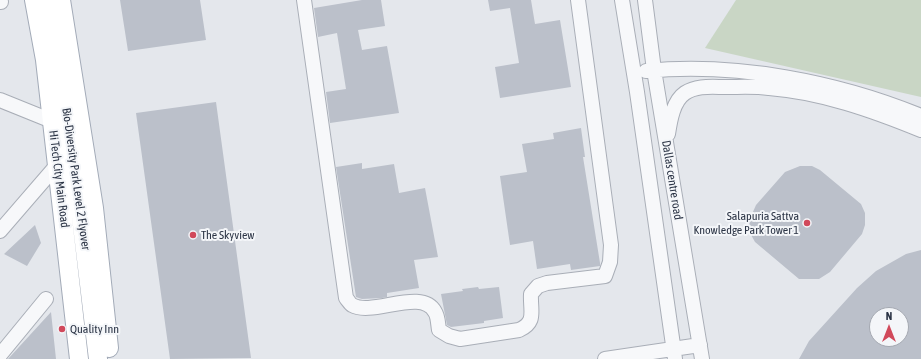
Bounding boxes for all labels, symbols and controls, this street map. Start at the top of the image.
street label: Bio-Diversity Park Level 2 Flyover [59,107,93,251]
street label: Hi Tech City Main Road [46,129,72,229]
street label: Dallas centre road [659,139,685,221]
place label: Salapuria Sattva Knowledge Park Tower 1 [693,209,799,237]
marker: Salapuria Sattva Knowledge Park Tower 1 [802,218,812,228]
place label: The Skyview [201,228,254,242]
marker: The Skyview [188,230,198,240]
north arrow [869,307,909,347]
text: N [886,310,892,322]
place label: Quality Inn [70,322,119,336]
marker: Quality Inn [57,324,67,334]

